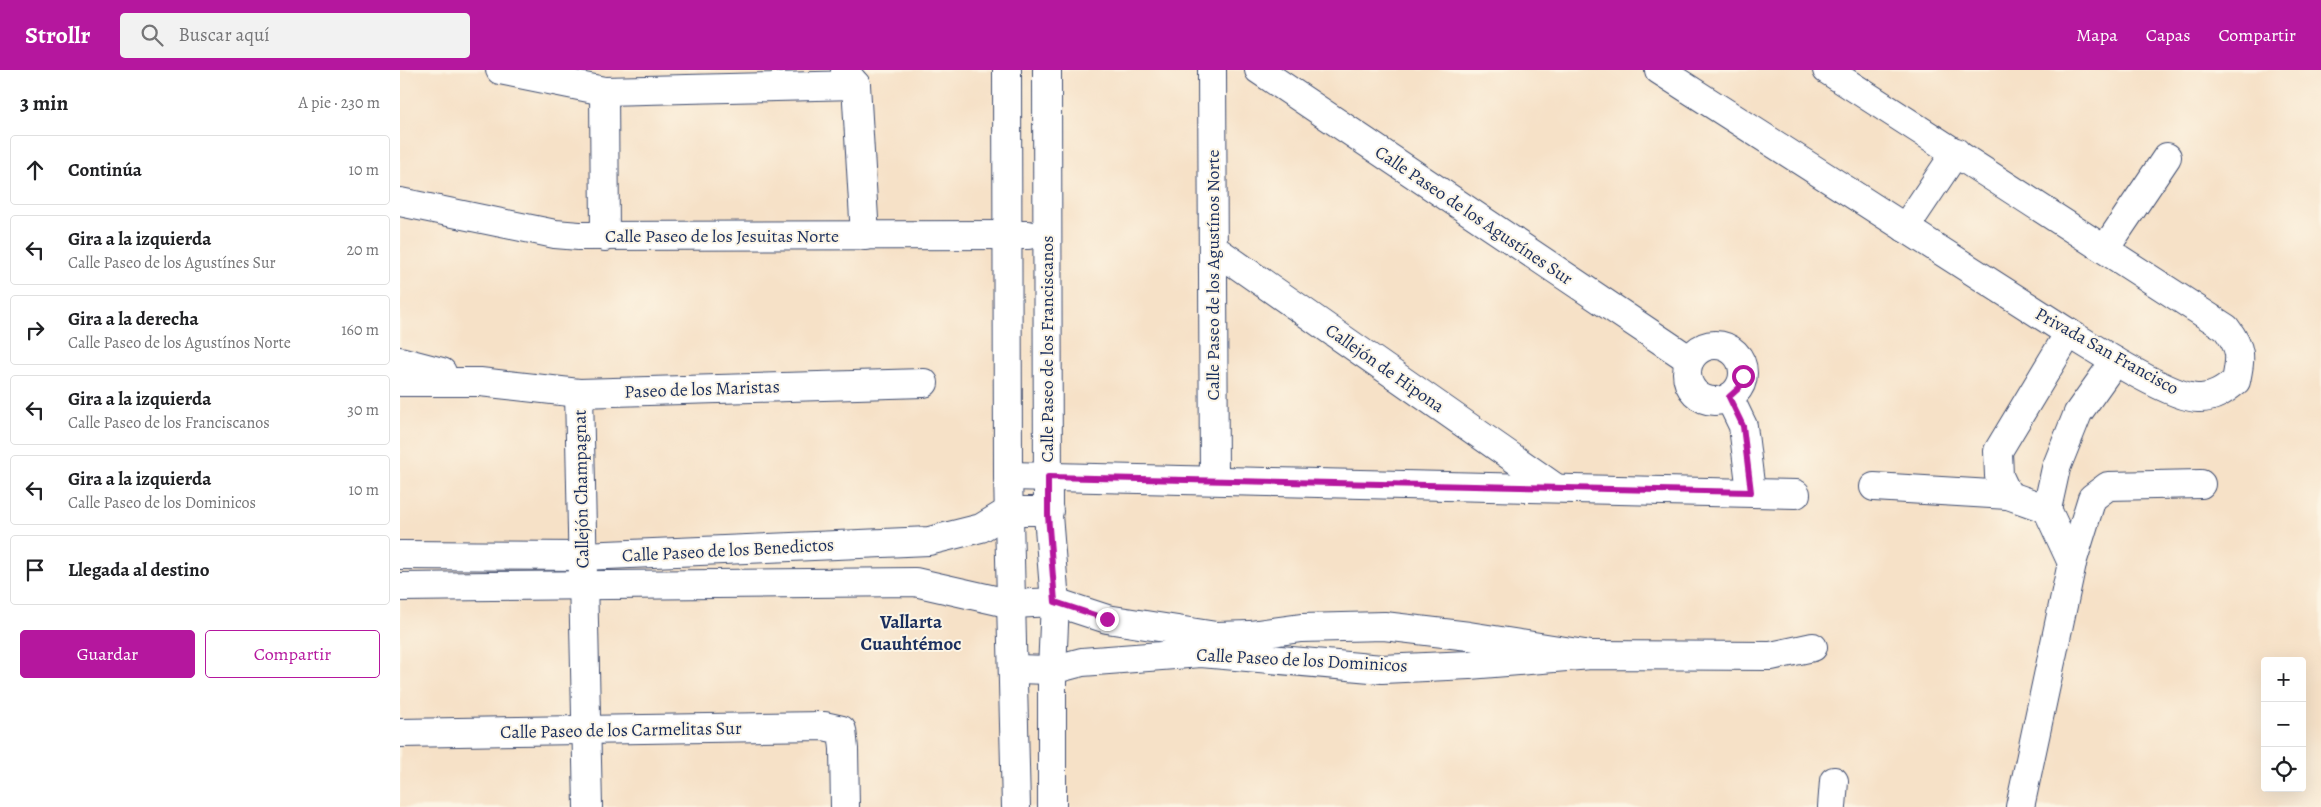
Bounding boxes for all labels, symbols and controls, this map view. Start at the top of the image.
search box [120,13,470,58]
text: Strollr [25,19,90,51]
icon: search [138,21,166,49]
text: Buscar aquí [178,22,270,48]
text: Mapa [2076,23,2118,47]
text: Capas [2146,23,2190,47]
text: Compartir [2218,23,2296,47]
text: 3 min [20,89,68,117]
text: A pie · 230 m [299,92,380,114]
street label: Calle Paseo de los Agustínes Sur [1370,140,1578,290]
street label: Calle Paseo de los Agustínos Norte [1201,150,1225,400]
icon: ahead [21,156,49,184]
text: Continúa [68,157,142,183]
text: 10 m [349,159,379,181]
street label: Calle Paseo de los Jesuitas Norte [605,224,839,248]
text: Gira a la izquierda [68,226,211,252]
icon: left [21,236,49,264]
street label: Calle Paseo de los Franciscanos [1035,236,1059,462]
text: 20 m [346,239,379,261]
text: Calle Paseo de los Agustínes Sur [68,252,276,274]
street label: Privada San Francisco [2031,302,2183,400]
text: Gira a la derecha [68,306,199,332]
icon: right [21,316,49,344]
street label: Callejón de Hipona [1321,318,1450,418]
text: 160 m [341,319,379,341]
text: Calle Paseo de los Agustínos Norte [68,332,291,354]
route start [1732,365,1755,388]
street label: Paseo de los Maristas [624,374,780,404]
text: Gira a la izquierda [68,386,211,412]
icon: left [21,396,49,424]
text: 30 m [347,399,379,421]
street label: Callejón Champagnat [568,409,594,569]
text: Calle Paseo de los Franciscanos [68,412,270,434]
text: Gira a la izquierda [68,466,211,492]
icon: left [21,476,49,504]
text: 10 m [349,479,379,501]
text: Calle Paseo de los Dominicos [68,492,256,514]
street label: Calle Paseo de los Benedictos [621,532,835,568]
icon: arrive [21,556,49,584]
text: Llegada al destino [68,557,210,583]
route end [1096,608,1119,631]
district label: Vallarta Cuauhtémoc [861,609,961,657]
button: Guardar [20,630,195,678]
button: Compartir [205,630,380,678]
street label: Calle Paseo de los Dominicos [1196,642,1408,678]
map controls [2261,657,2306,792]
button: + [2261,657,2306,702]
button: − [2261,702,2306,747]
street label: Calle Paseo de los Carmelitas Sur [500,716,742,744]
button: locate [2261,747,2306,792]

